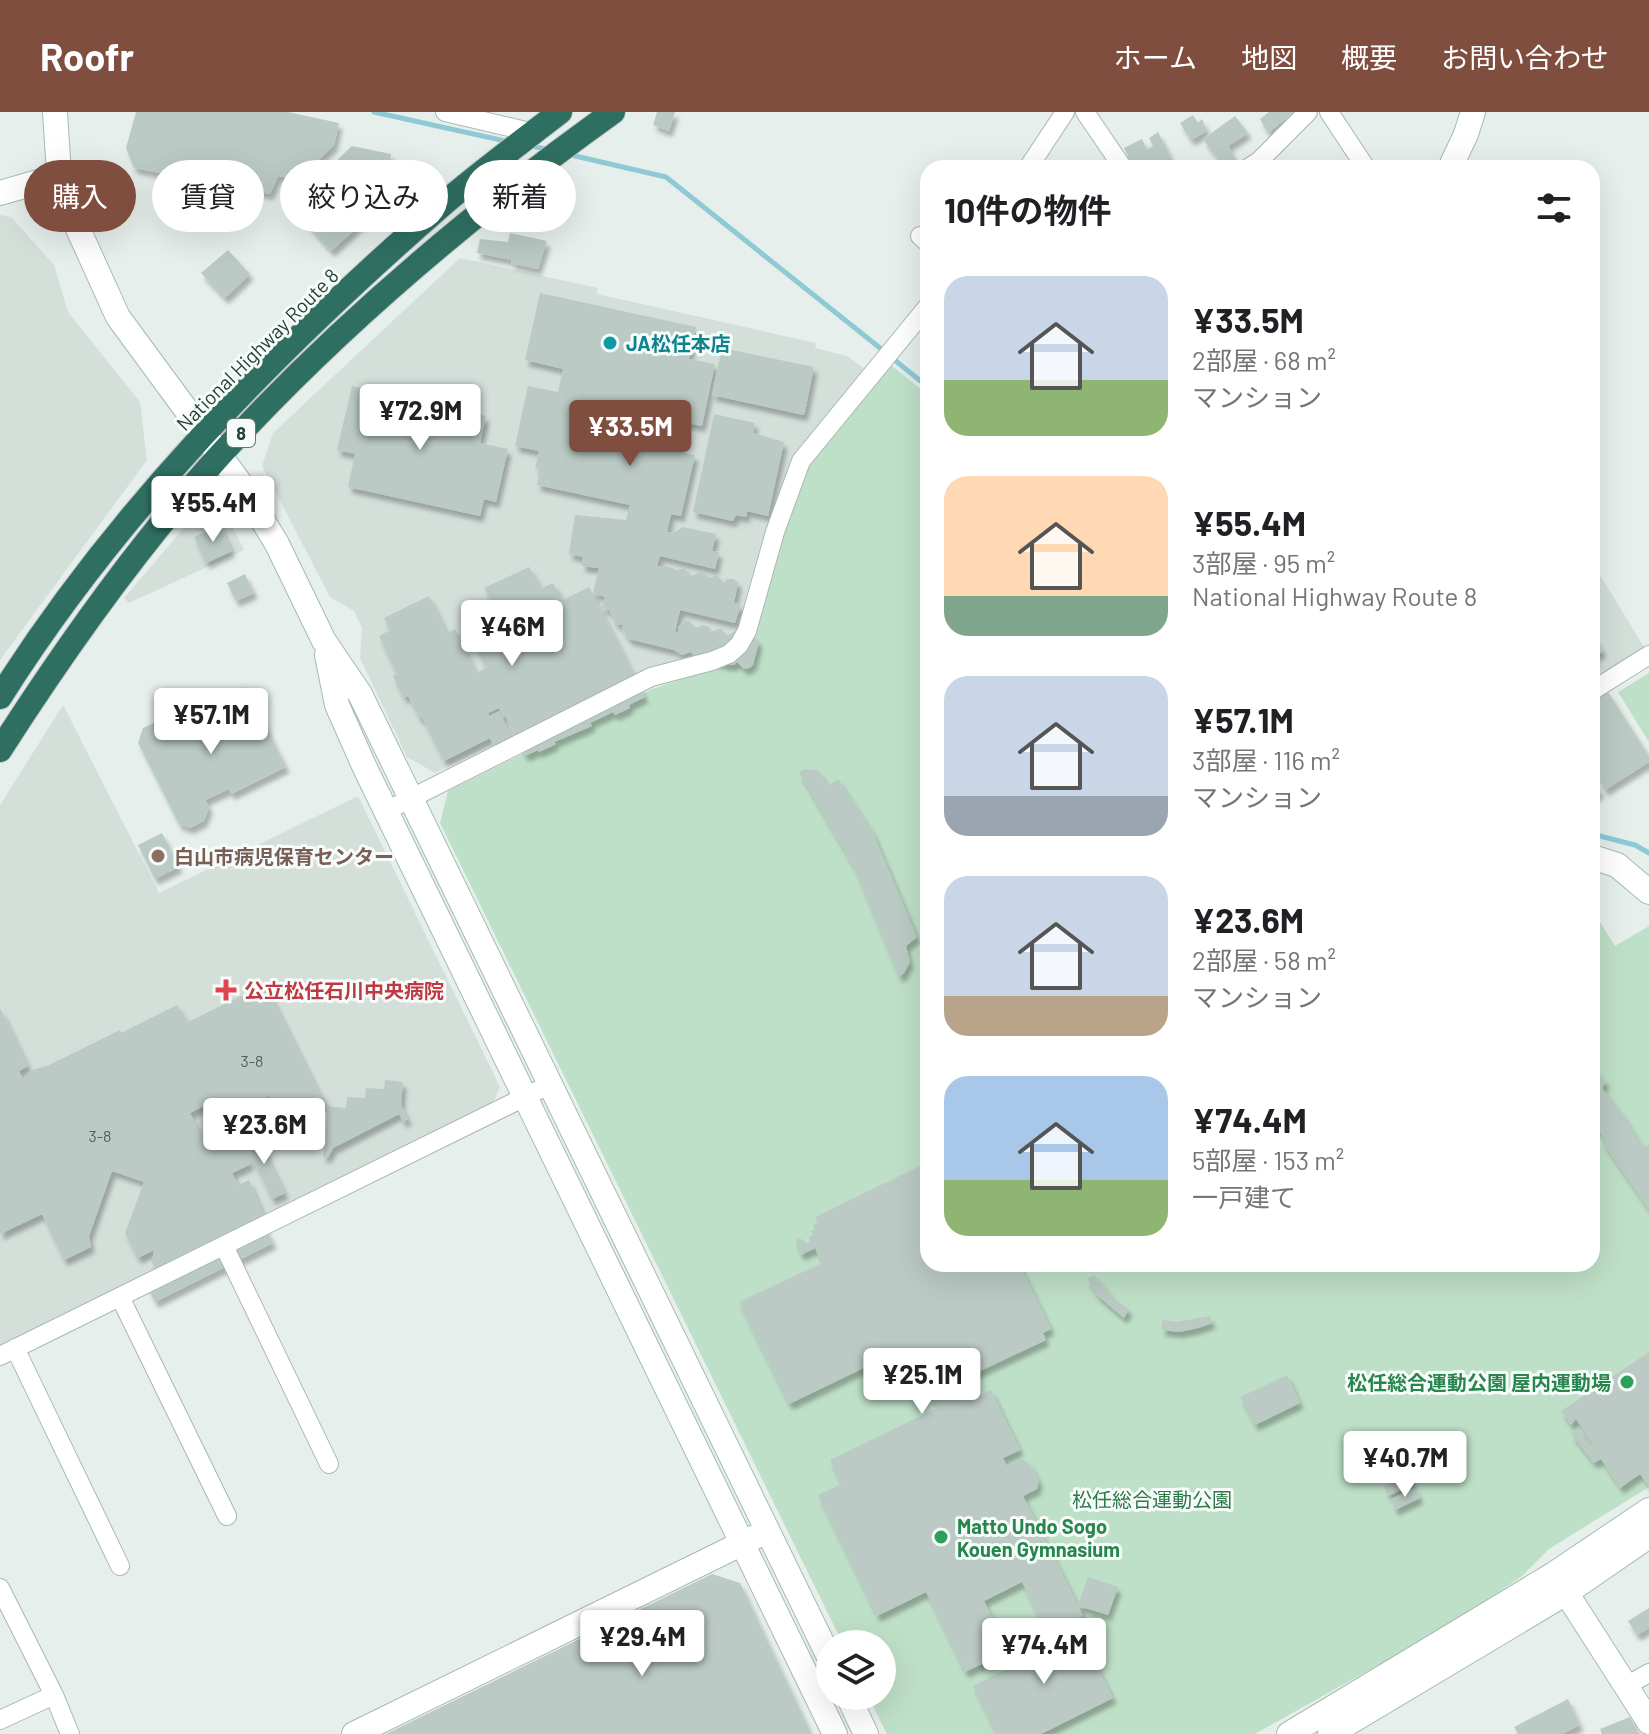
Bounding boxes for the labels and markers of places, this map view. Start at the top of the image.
place label: JA松任本店 [626,331,731,355]
marker: JA松任本店 [601,334,619,352]
pin: ¥72.9M [355,384,485,452]
pin: ¥33.5M [565,400,695,468]
pin: ¥55.4M [148,476,278,544]
pin: ¥46M [465,600,559,668]
pin: ¥57.1M [146,688,276,756]
place label: 白山市病児保育センター [174,844,394,868]
marker: 白山市病児保育センター [149,847,167,865]
place label: 公立松任石川中央病院 [244,978,444,1002]
marker: 公立松任石川中央病院 [215,979,237,1001]
pin: ¥23.6M [199,1098,329,1166]
pin: ¥25.1M [857,1348,987,1416]
place label: 松任総合運動公園 屋内運動場 [1347,1370,1611,1394]
marker: 松任総合運動公園 屋内運動場 [1618,1373,1636,1391]
pin: ¥40.7M [1340,1431,1470,1499]
place label: Matto Undo Sogo Kouen Gymnasium [957,1514,1120,1561]
marker: Matto Undo Sogo Kouen Gymnasium [932,1528,950,1546]
pin: ¥29.4M [577,1610,707,1678]
pin: ¥74.4M [979,1618,1109,1686]

